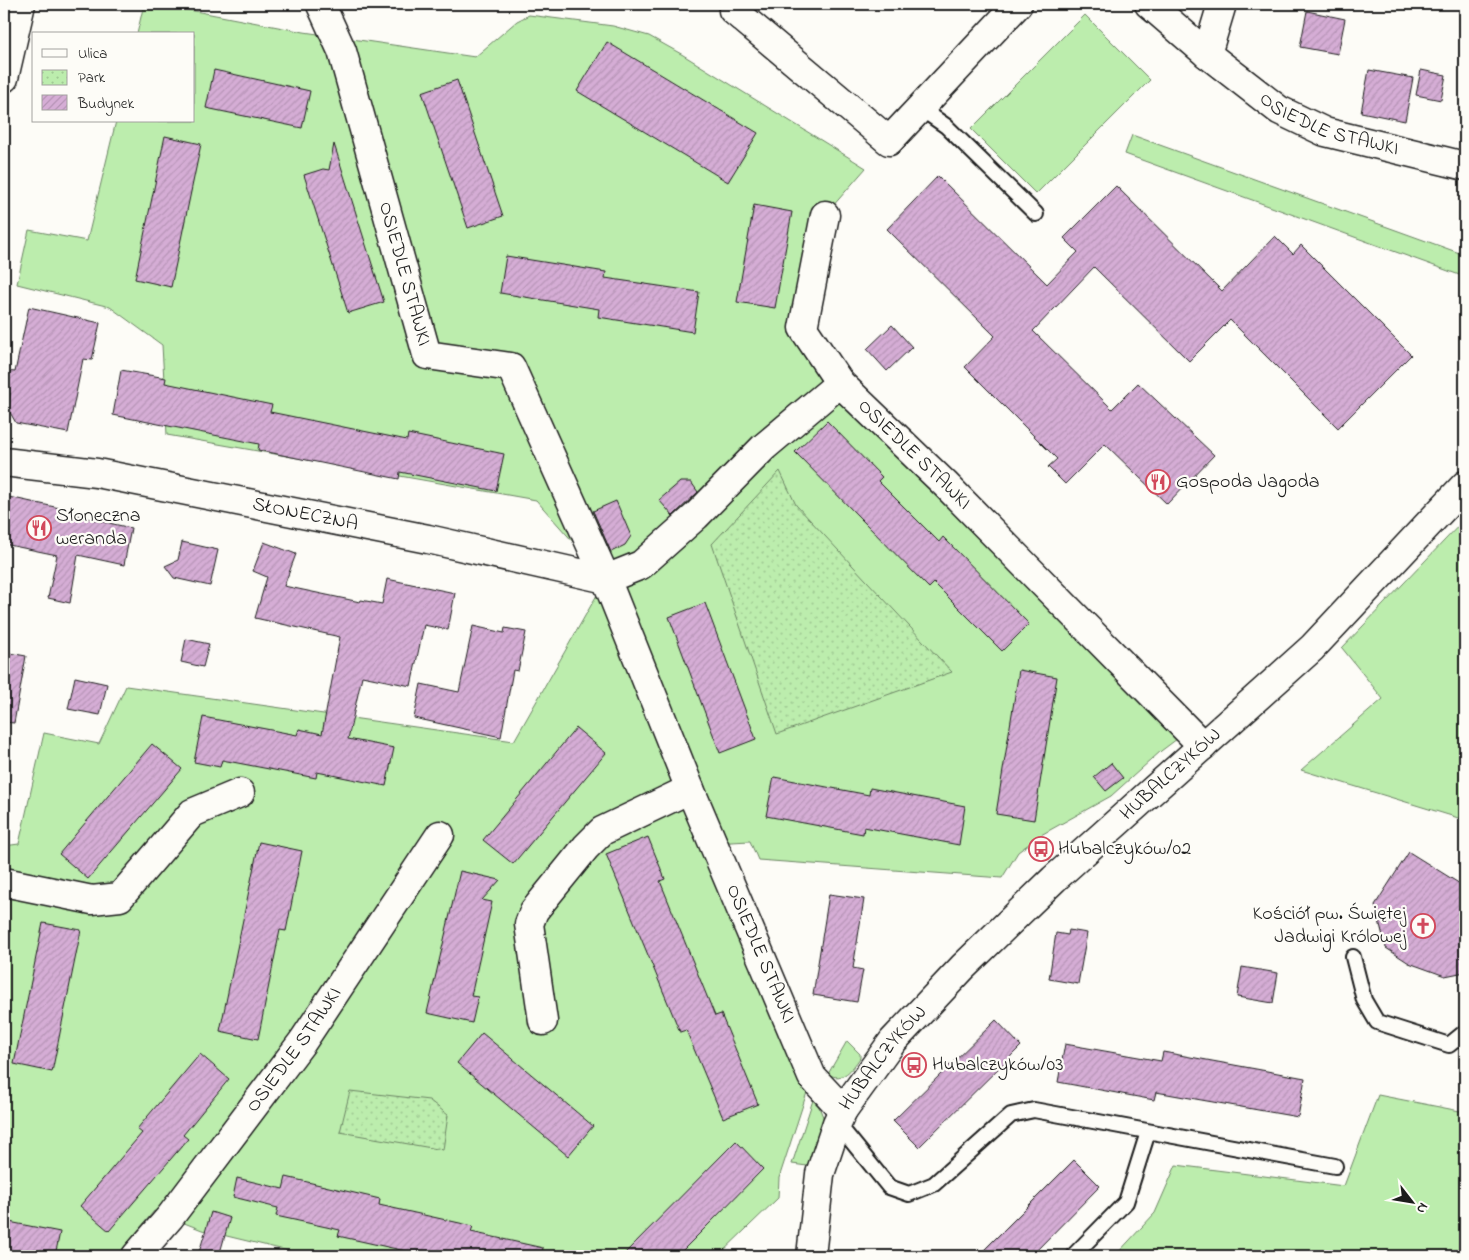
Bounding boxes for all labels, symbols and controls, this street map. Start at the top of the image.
legend [32,32,195,122]
text: Ulica [78,43,107,65]
text: Park [78,67,106,89]
street label: OSIEDLE STAWKI [1253,85,1402,164]
text: Budynek [77,93,135,116]
street label: OSIEDLE STAWKI [370,198,438,349]
street label: OSIEDLE STAWKI [851,393,978,517]
place label: Gospoda Jagoda [1176,468,1319,498]
restaurant icon: Gospoda Jagoda [1145,469,1171,495]
street label: SŁONECZNA [250,490,361,539]
place label: Słoneczna weranda [56,502,141,554]
restaurant icon: Słoneczna weranda [26,515,52,541]
street label: HUBALCZYKÓW [1114,721,1228,828]
place label: Hubalczyków/02 [1058,835,1191,864]
bus stop icon: Hubalczyków/02 [1028,836,1054,862]
street label: OSIEDLE STAWKI [718,880,802,1028]
place label: Kościół pw. Świętej Jadwigi Królowej [1253,900,1407,953]
church icon: Kościół pw. Świętej Jadwigi Królowej [1410,913,1436,939]
street label: OSIEDLE STAWKI [239,981,349,1119]
street label: HUBALCZYKÓW [832,999,934,1117]
place label: Hubalczyków/03 [932,1051,1063,1080]
bus stop icon: Hubalczyków/03 [901,1052,927,1078]
north arrow [1386,1178,1436,1228]
text: N [1410,1198,1433,1217]

